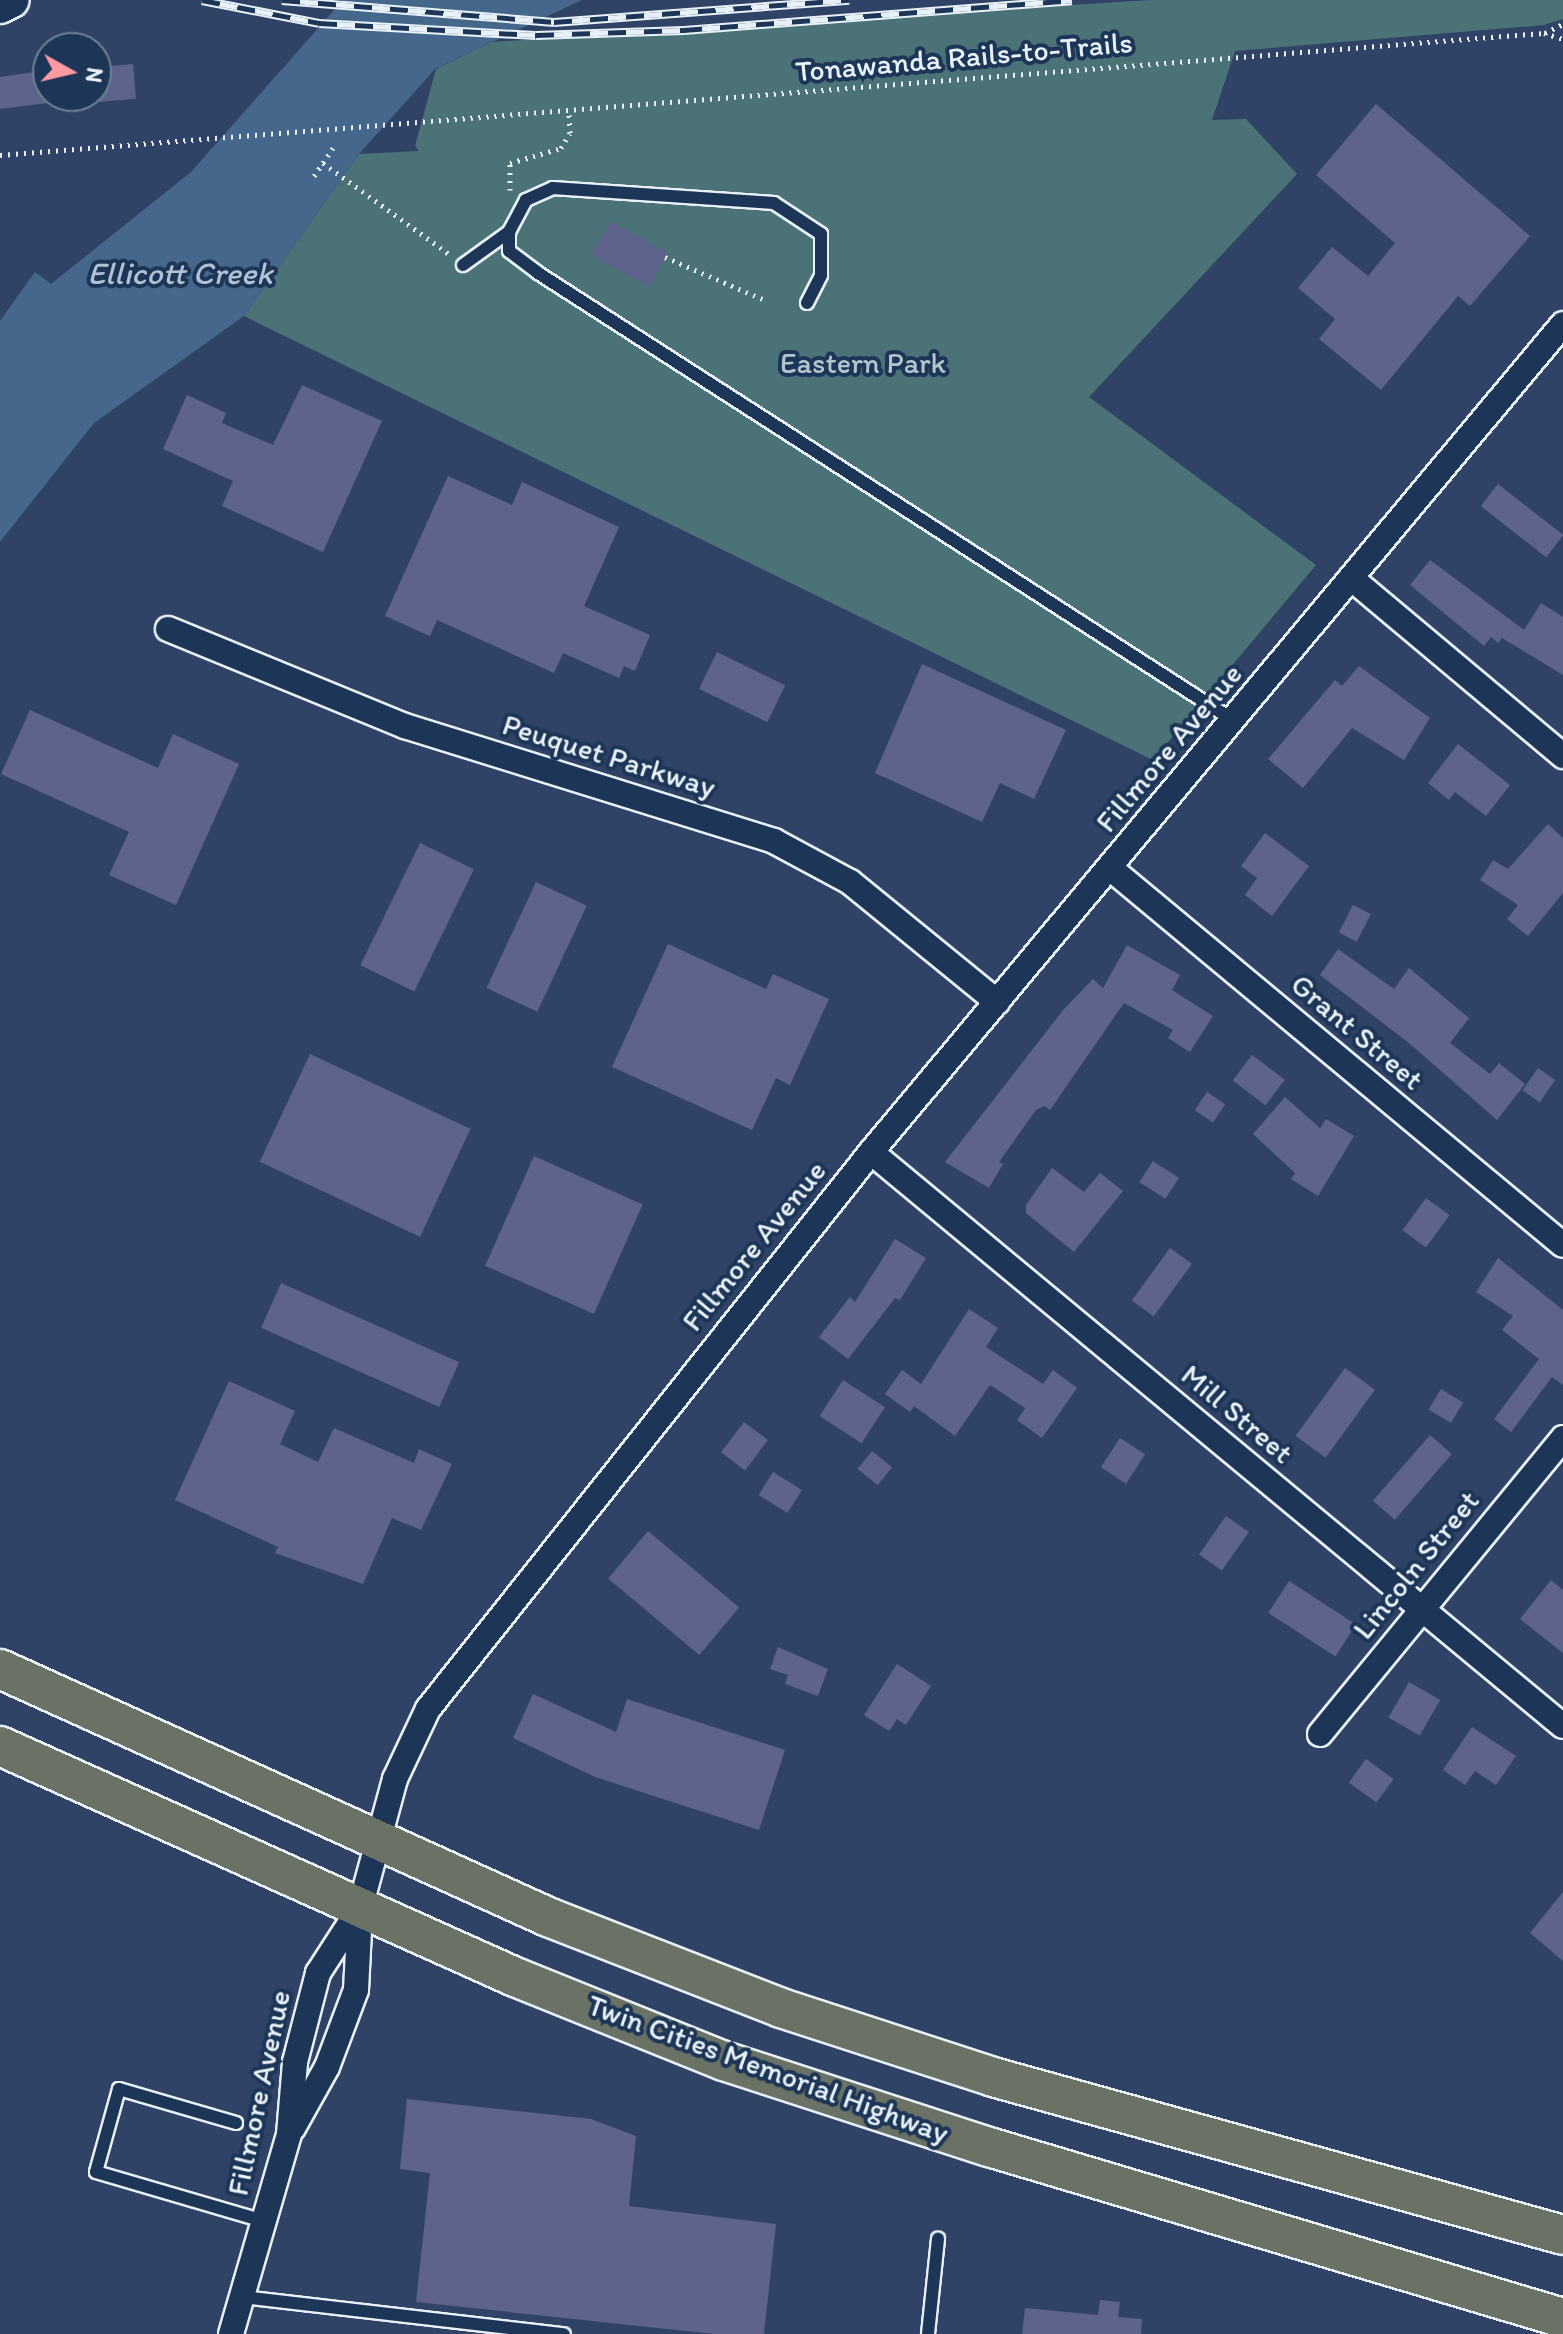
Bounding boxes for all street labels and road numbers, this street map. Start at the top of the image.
street label: Tonawanda Rails-to-Trails [794,24,1134,90]
street label: Fillmore Avenue [1089,657,1249,839]
street label: Peuquet Parkway [499,707,719,805]
street label: Grant Street [1284,966,1430,1098]
street label: Fillmore Avenue [675,1154,833,1338]
street label: Mill Street [1174,1357,1300,1471]
street label: Lincoln Street [1345,1484,1487,1646]
street label: Twin Cities Memorial Highway [582,1987,954,2151]
street label: Fillmore Avenue [220,1988,298,2198]

